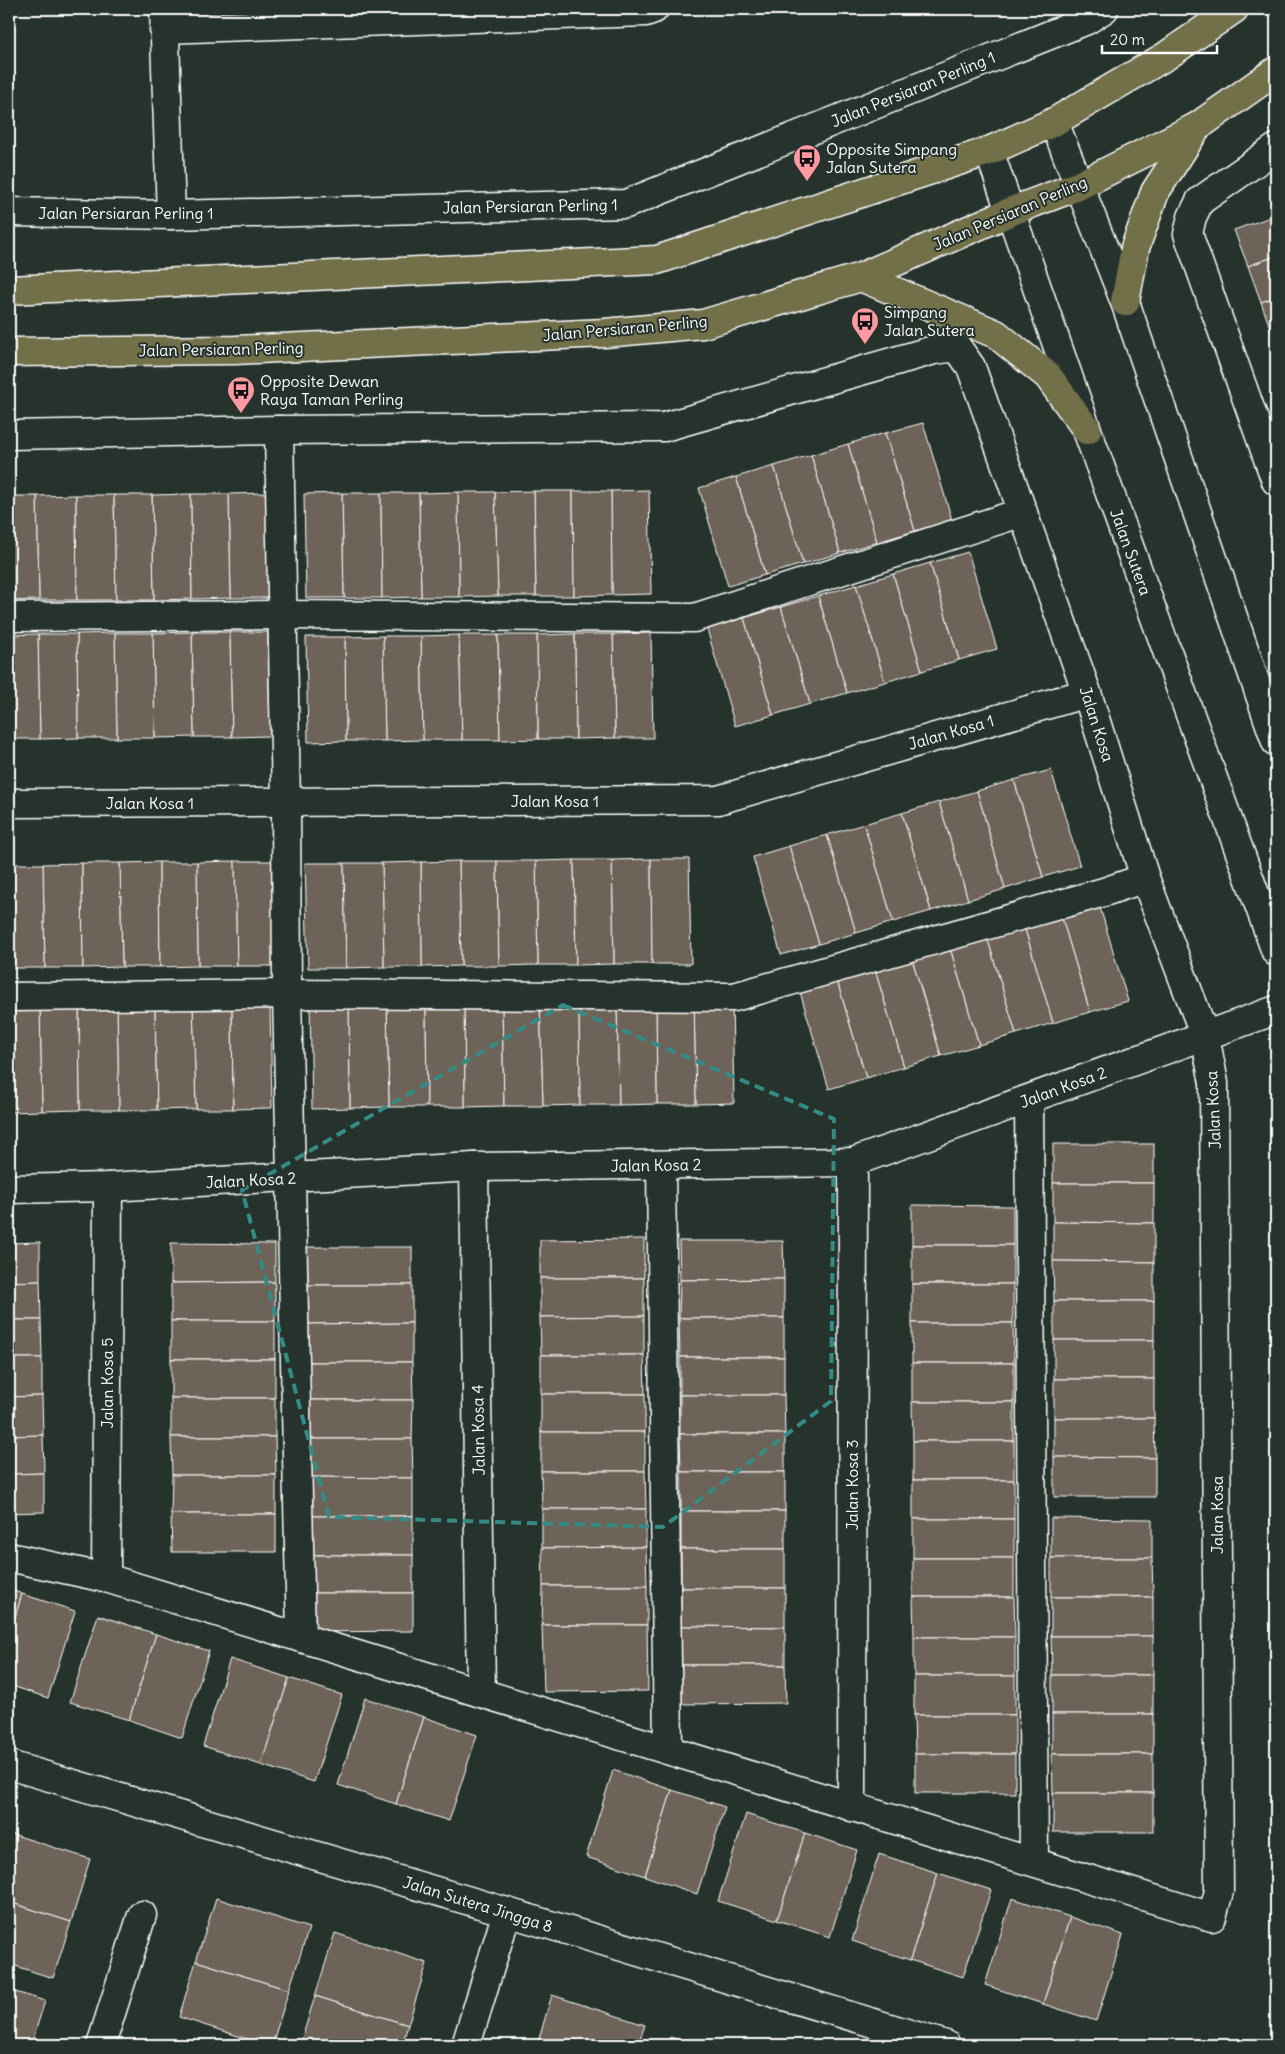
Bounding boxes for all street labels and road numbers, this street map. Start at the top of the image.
street label: Jalan Persiaran Perling 1 [828,47,998,131]
street label: Jalan Persiaran Perling [930,172,1090,254]
street label: Jalan Persiaran Perling 1 [442,194,618,218]
street label: Jalan Persiaran Perling 1 [38,203,214,223]
street label: Jalan Persiaran Perling [542,311,708,345]
street label: Jalan Persiaran Perling [138,338,304,360]
street label: Jalan Sutera [1106,506,1156,598]
street label: Jalan Kosa [1075,684,1119,764]
street label: Jalan Kosa 1 [906,710,996,754]
street label: Jalan Kosa 1 [511,791,599,811]
street label: Jalan Kosa 1 [106,793,194,813]
street label: Jalan Kosa 2 [1017,1062,1109,1112]
street label: Jalan Kosa [1201,1070,1225,1150]
street label: Jalan Kosa 2 [610,1154,702,1176]
street label: Jalan Kosa 2 [205,1168,297,1192]
street label: Jalan Kosa 5 [97,1337,117,1429]
street label: Jalan Kosa 4 [467,1384,489,1476]
street label: Jalan Kosa 3 [842,1439,862,1531]
street label: Jalan Kosa [1207,1476,1227,1554]
street label: Jalan Sutera Jingga 8 [401,1872,555,1936]

